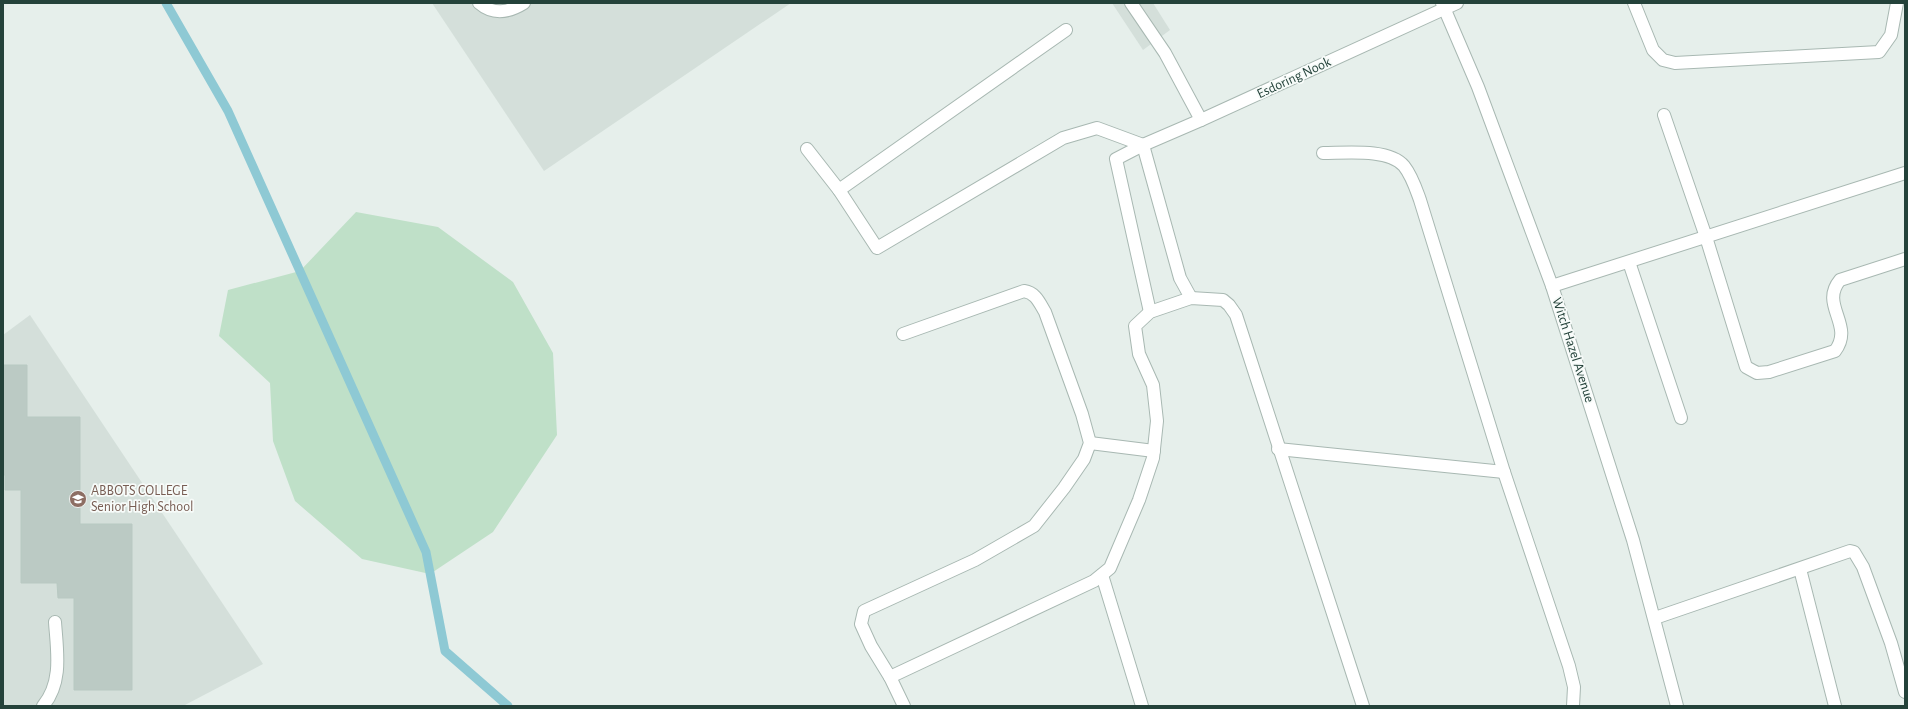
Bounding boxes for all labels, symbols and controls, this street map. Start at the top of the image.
street label: Esdoring Nook [1255,55,1334,101]
street label: Witch Hazel Avenue [1549,296,1597,404]
place label: ABBOTS COLLEGE Senior High School [91,484,194,514]
school or university icon: ABBOTS COLLEGE Senior High School [68,489,88,509]

